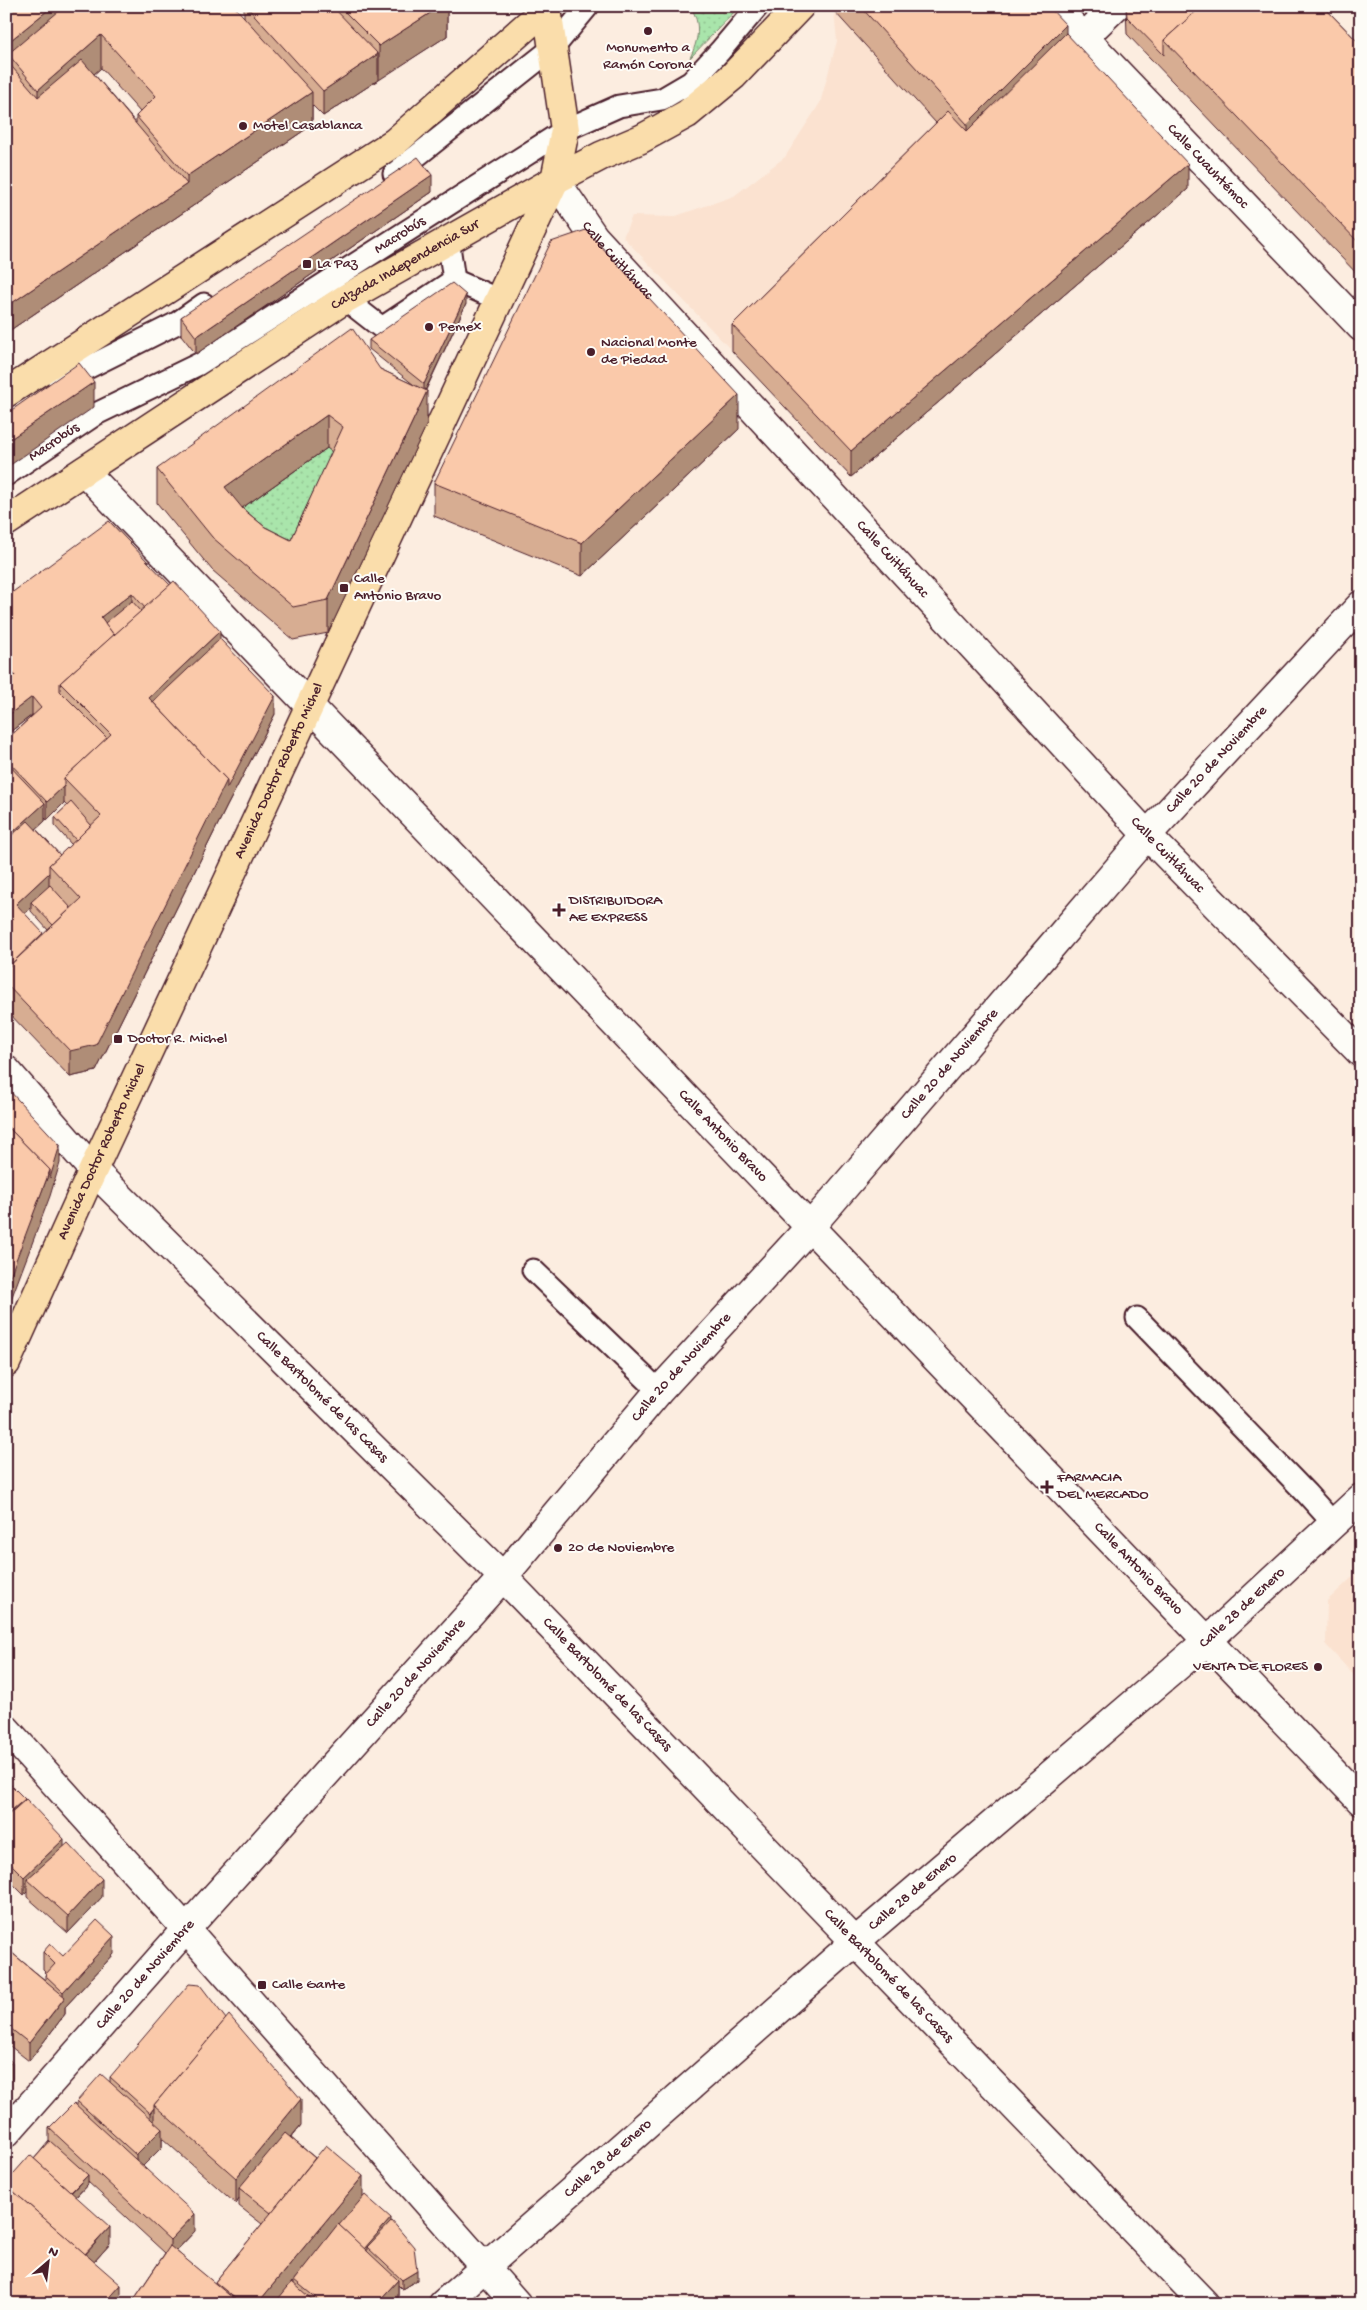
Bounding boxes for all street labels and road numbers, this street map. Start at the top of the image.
street label: Calle Cuauhtémoc [1163,120,1253,213]
street label: Macrobús [371,212,430,258]
street label: Calzada Independencia Sur [328,215,484,315]
street label: Calle Cuitláhuac [577,218,657,304]
street label: Macrobús [25,419,83,466]
street label: Calle Cuitláhuac [852,517,933,602]
street label: Avenida Doctor Roberto Michel [230,680,328,862]
street label: Calle 20 de Noviembre [1162,702,1272,818]
street label: Calle Cuitláhuac [1126,813,1209,898]
street label: Calle 20 de Noviembre [897,1005,1003,1124]
street label: Avenida Doctor Roberto Michel [54,1061,150,1243]
street label: Calle Antonio Bravo [674,1086,771,1186]
street label: Calle 20 de Noviembre [628,1309,735,1426]
street label: Calle Bartolomé de las Casas [252,1328,392,1467]
street label: Calle Antonio Bravo [1089,1519,1187,1619]
street label: Calle 28 de Enero [1196,1564,1289,1652]
street label: Calle Bartolomé de las Casas [538,1614,676,1756]
street label: Calle 20 de Noviembre [362,1615,470,1732]
street label: Calle 28 de Enero [865,1849,961,1935]
street label: Calle Bartolomé de las Casas [820,1905,957,2047]
street label: Calle 20 de Noviembre [92,1916,199,2034]
street label: Calle 28 de Enero [561,2115,656,2202]

